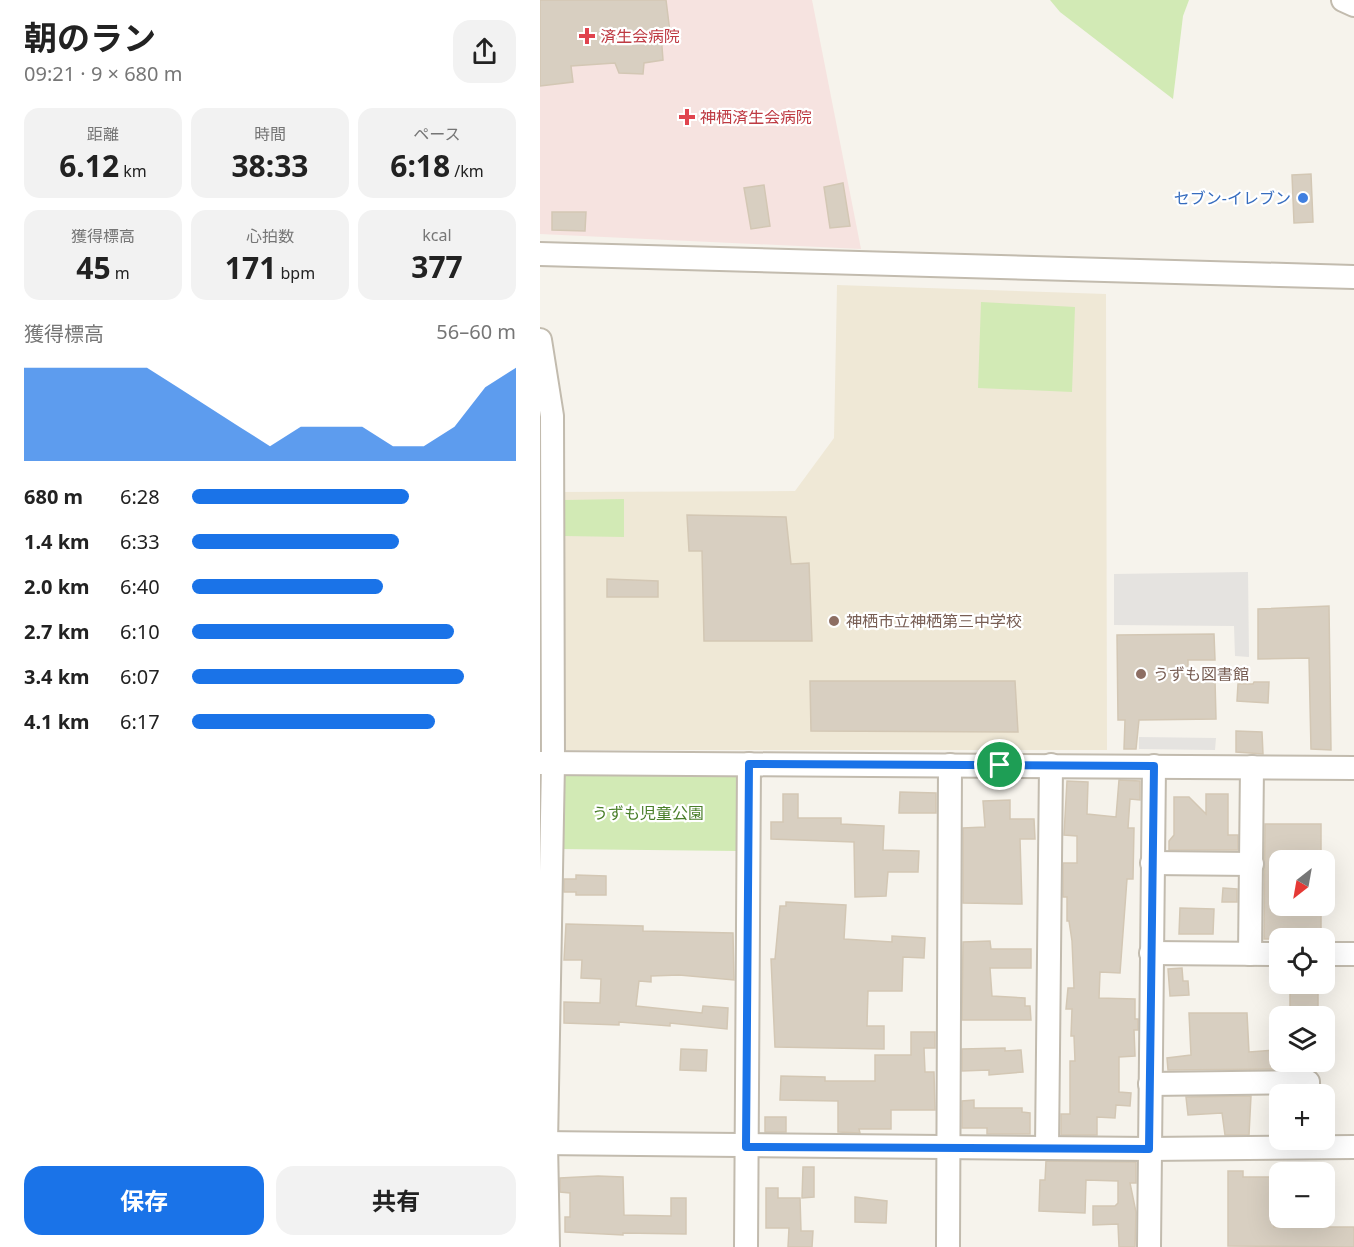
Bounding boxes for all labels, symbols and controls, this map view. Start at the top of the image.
text: 朝のラン [24,15,156,60]
button: share [453,20,516,83]
place label: 済生会病院 [600,25,680,47]
marker: 済生会病院 [578,27,596,45]
text: 09:21 · 9 × 680 m [24,60,182,87]
place label: 神栖済生会病院 [700,106,812,128]
marker: 神栖済生会病院 [678,108,696,126]
text: 距離 [87,123,119,145]
text: 時間 [254,123,286,145]
text: ペース [413,123,461,145]
text: 6.12 [59,145,119,186]
text: 38:33 [231,145,309,186]
text: 6:18 [390,145,450,186]
text: km [119,160,147,182]
text: /km [450,160,484,182]
place label: セブン-イレブン [1174,187,1291,209]
marker: セブン-イレブン [1296,191,1310,205]
text: kcal [422,224,452,246]
text: 獲得標高 [71,225,135,247]
text: 心拍数 [246,225,294,247]
text: 377 [411,246,463,287]
text: 45 [76,247,111,288]
text: 171 [225,247,276,288]
text: m [111,262,130,284]
text: bpm [276,262,315,284]
text: 56–60 m [436,318,516,345]
text: 獲得標高 [24,320,104,347]
text: 680 m [24,483,83,510]
text: 6:28 [120,483,160,510]
text: 1.4 km [24,528,90,555]
text: 6:33 [120,528,160,555]
text: 2.0 km [24,573,90,600]
text: 6:40 [120,573,160,600]
place label: 神栖市立神栖第三中学校 [846,610,1022,632]
marker: 神栖市立神栖第三中学校 [827,614,841,628]
text: 2.7 km [24,618,90,645]
text: 6:10 [120,618,160,645]
text: 3.4 km [24,663,90,690]
text: 6:07 [120,663,160,690]
place label: うずも図書館 [1153,663,1249,685]
marker: うずも図書館 [1134,667,1148,681]
text: 4.1 km [24,708,90,735]
text: 6:17 [120,708,160,735]
pin [974,739,1025,790]
icon: arrive [983,748,1016,781]
park label: うずも児童公園 [592,802,704,824]
north arrow [1269,850,1335,916]
map controls [1269,850,1335,1228]
button: locate [1269,928,1335,994]
button: layers [1269,1006,1335,1072]
button: + [1269,1084,1335,1150]
button: − [1269,1162,1335,1228]
button: 保存 [24,1166,264,1235]
button: 共有 [276,1166,516,1235]

